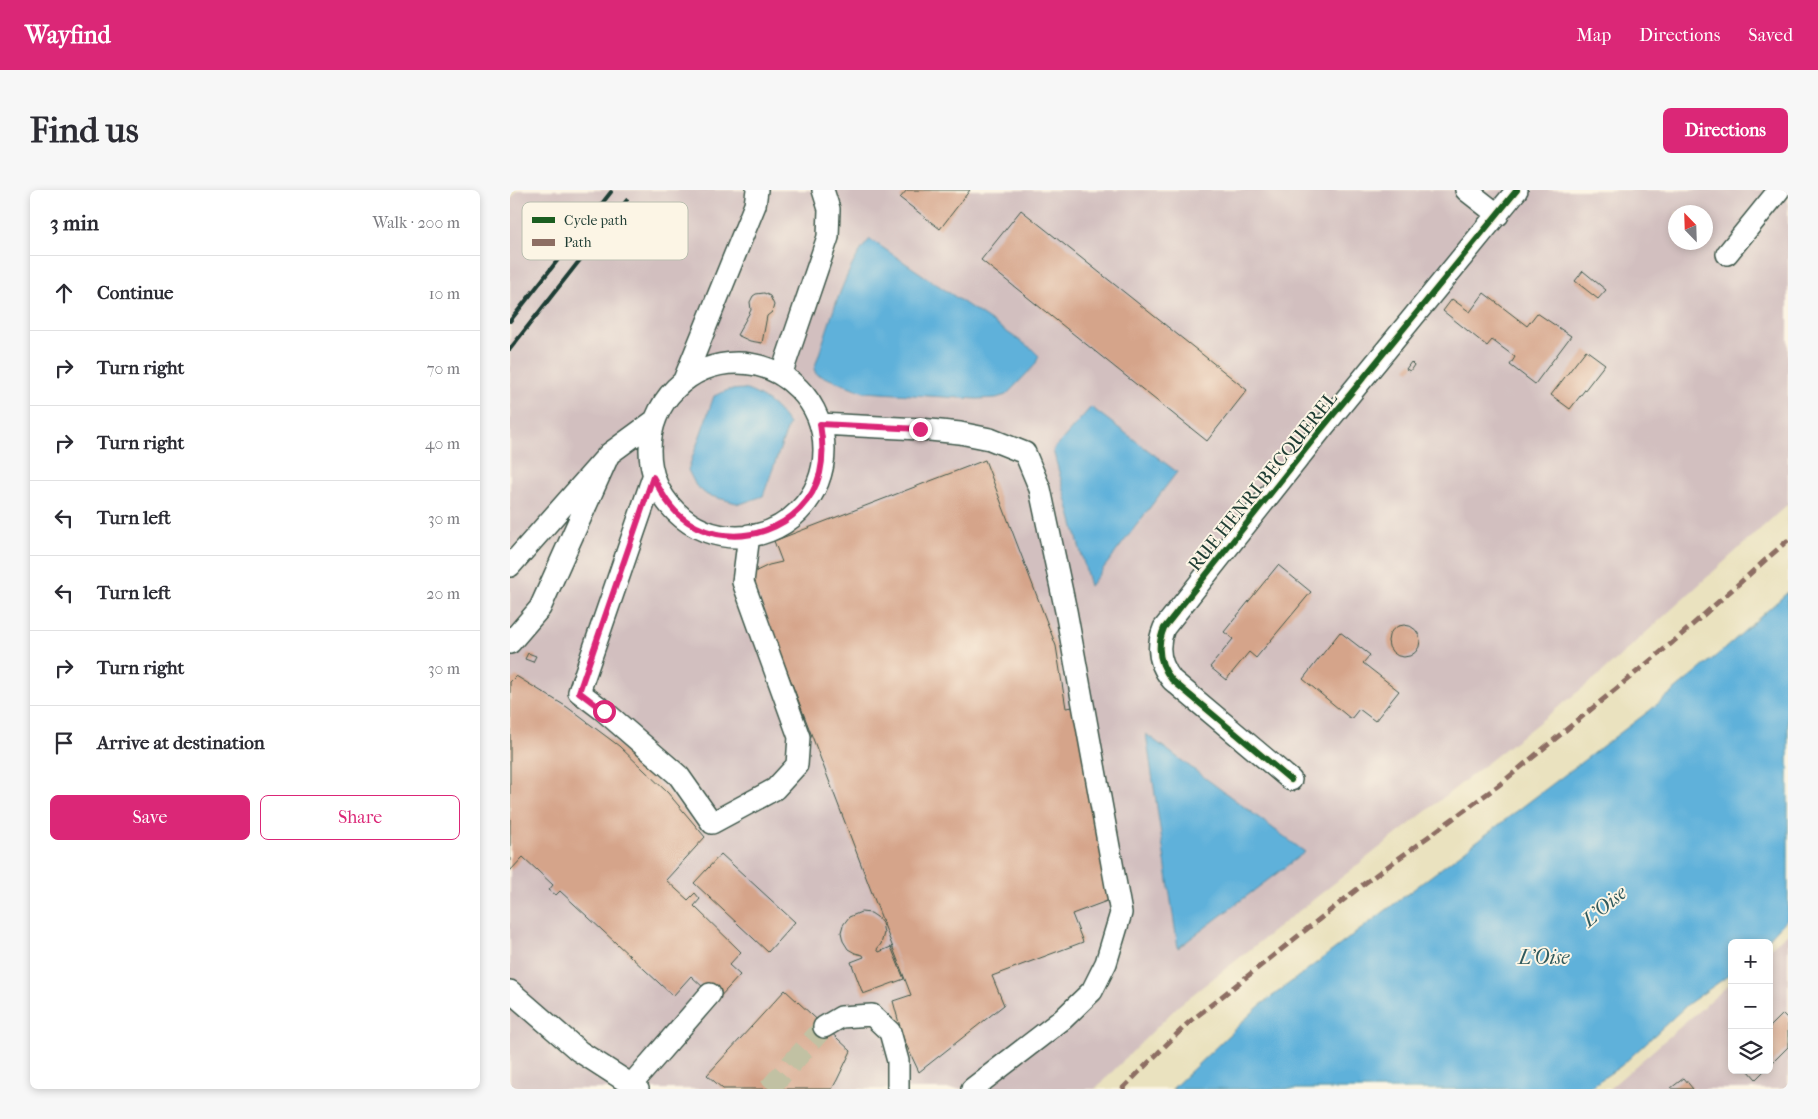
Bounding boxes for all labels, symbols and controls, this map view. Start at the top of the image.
text: Wayfind [25,21,111,49]
text: Map [1577,25,1611,46]
text: Directions [1639,25,1720,46]
text: Saved [1748,25,1793,46]
button: Directions [1663,108,1788,153]
text: Find us [30,110,139,151]
legend [522,202,688,260]
north arrow [1668,205,1713,250]
text: 3 min [50,211,99,235]
text: Cycle path [564,212,628,229]
text: Walk · 200 m [373,213,460,232]
text: Path [564,234,592,251]
icon: ahead [50,279,78,307]
text: Continue [97,282,173,304]
text: 10 m [429,284,460,303]
icon: right [50,354,78,382]
text: Turn right [97,357,184,379]
text: 70 m [427,359,460,378]
street label: RUE HENRI BECQUEREL [1184,387,1342,576]
route end [909,418,932,441]
icon: right [50,429,78,457]
text: Turn right [97,432,184,454]
text: 40 m [425,434,460,453]
icon: left [50,504,78,532]
text: Turn left [97,507,171,529]
text: 30 m [428,509,460,528]
icon: left [50,579,78,607]
text: Turn left [97,582,171,604]
text: 20 m [426,584,460,603]
icon: right [50,654,78,682]
text: Turn right [97,657,184,679]
text: 30 m [428,659,460,678]
route start [593,700,616,723]
icon: arrive [50,729,78,757]
text: Arrive at destination [97,732,265,754]
button: Save [50,795,250,840]
button: Share [260,795,460,840]
water label: L'Oise [1576,881,1632,933]
map controls [1728,939,1773,1074]
button: + [1728,939,1773,984]
water label: L’Oise [1517,946,1570,969]
button: − [1728,984,1773,1029]
button: layers [1728,1029,1773,1074]

